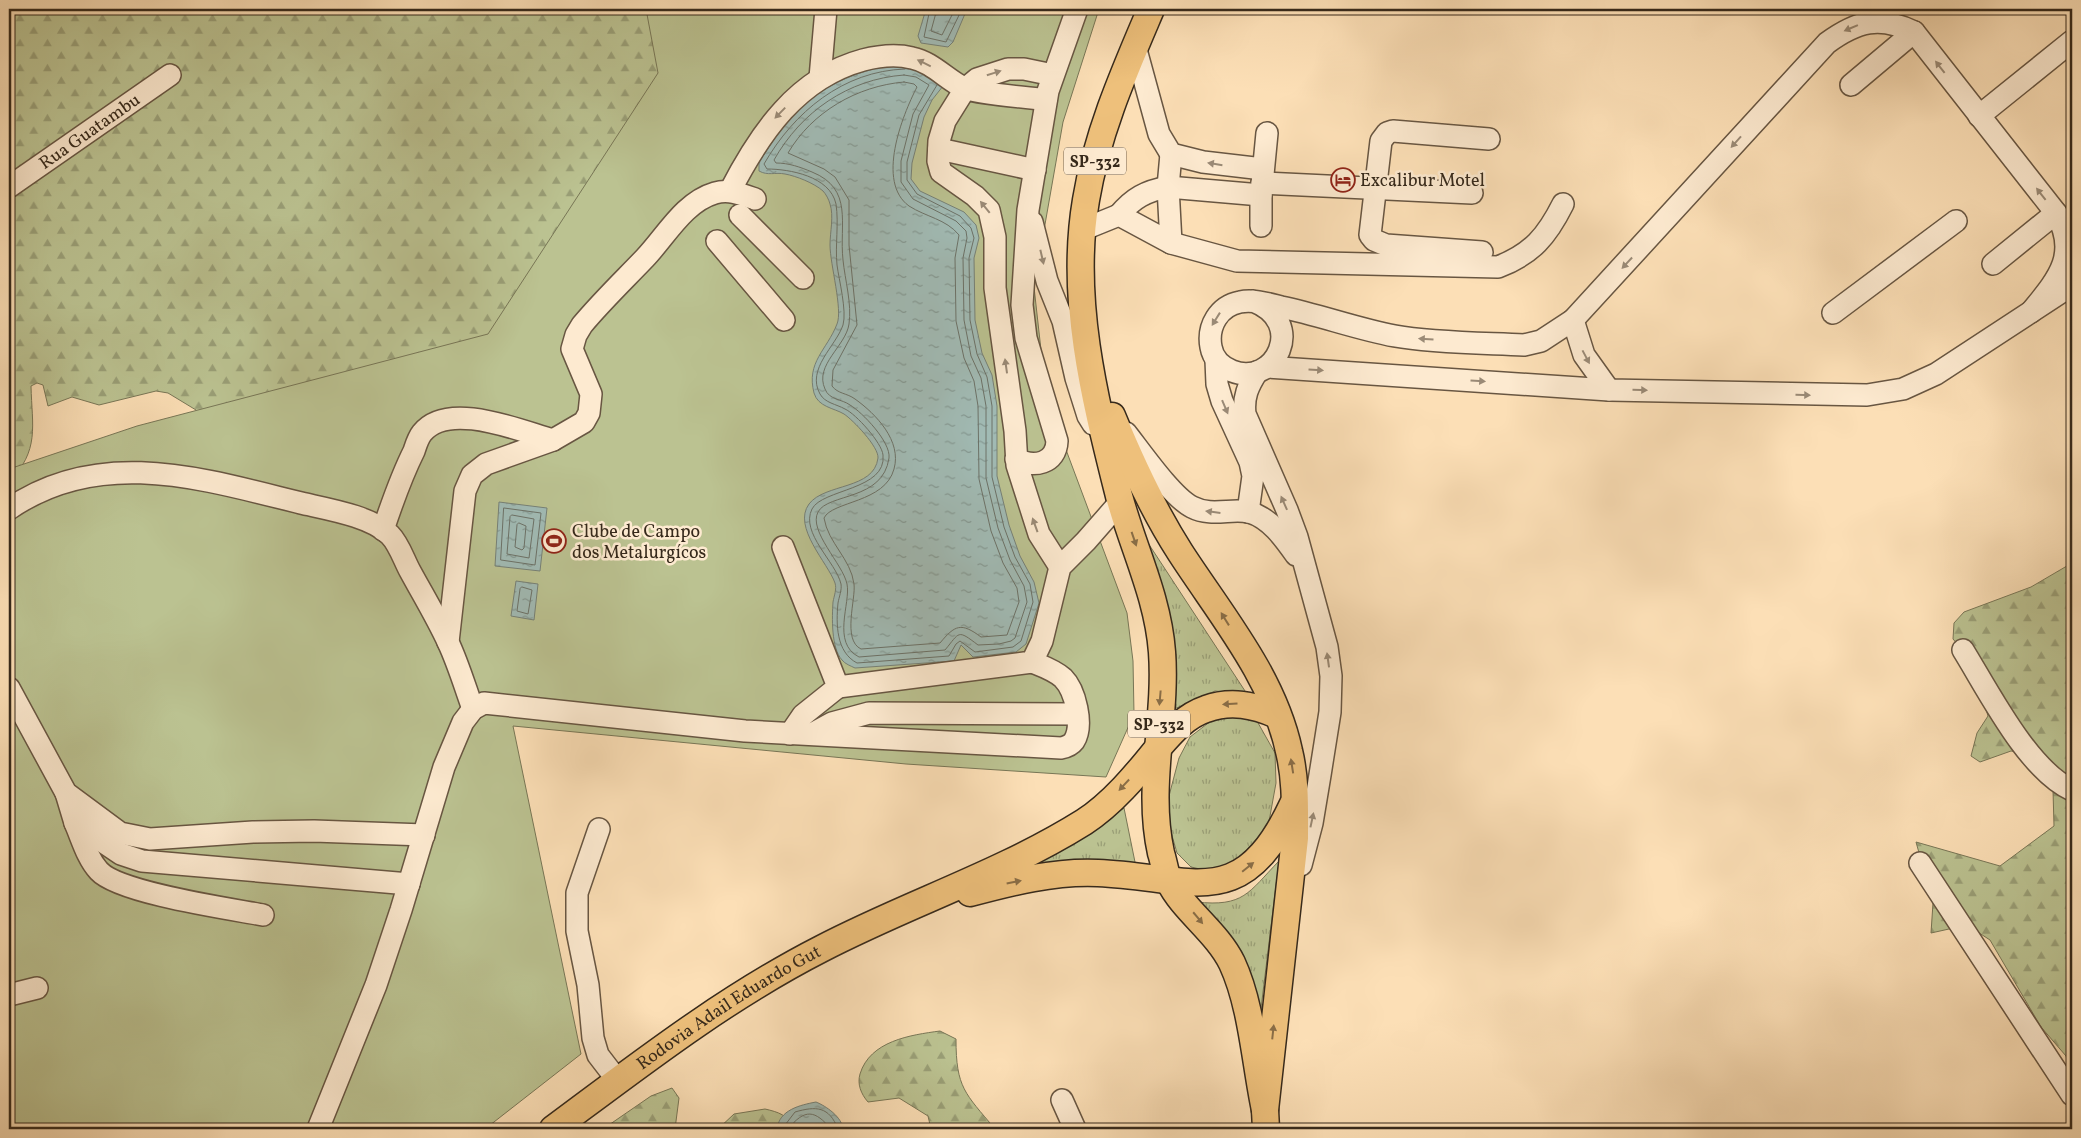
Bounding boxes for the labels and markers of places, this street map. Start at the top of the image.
hotel icon: Excalibur Motel [1330,167,1356,193]
place label: Excalibur Motel [1360,169,1485,194]
place label: Clube de Campo dos Metalurgícos [572,520,706,566]
sports icon: Clube de Campo dos Metalurgícos [541,528,567,554]

